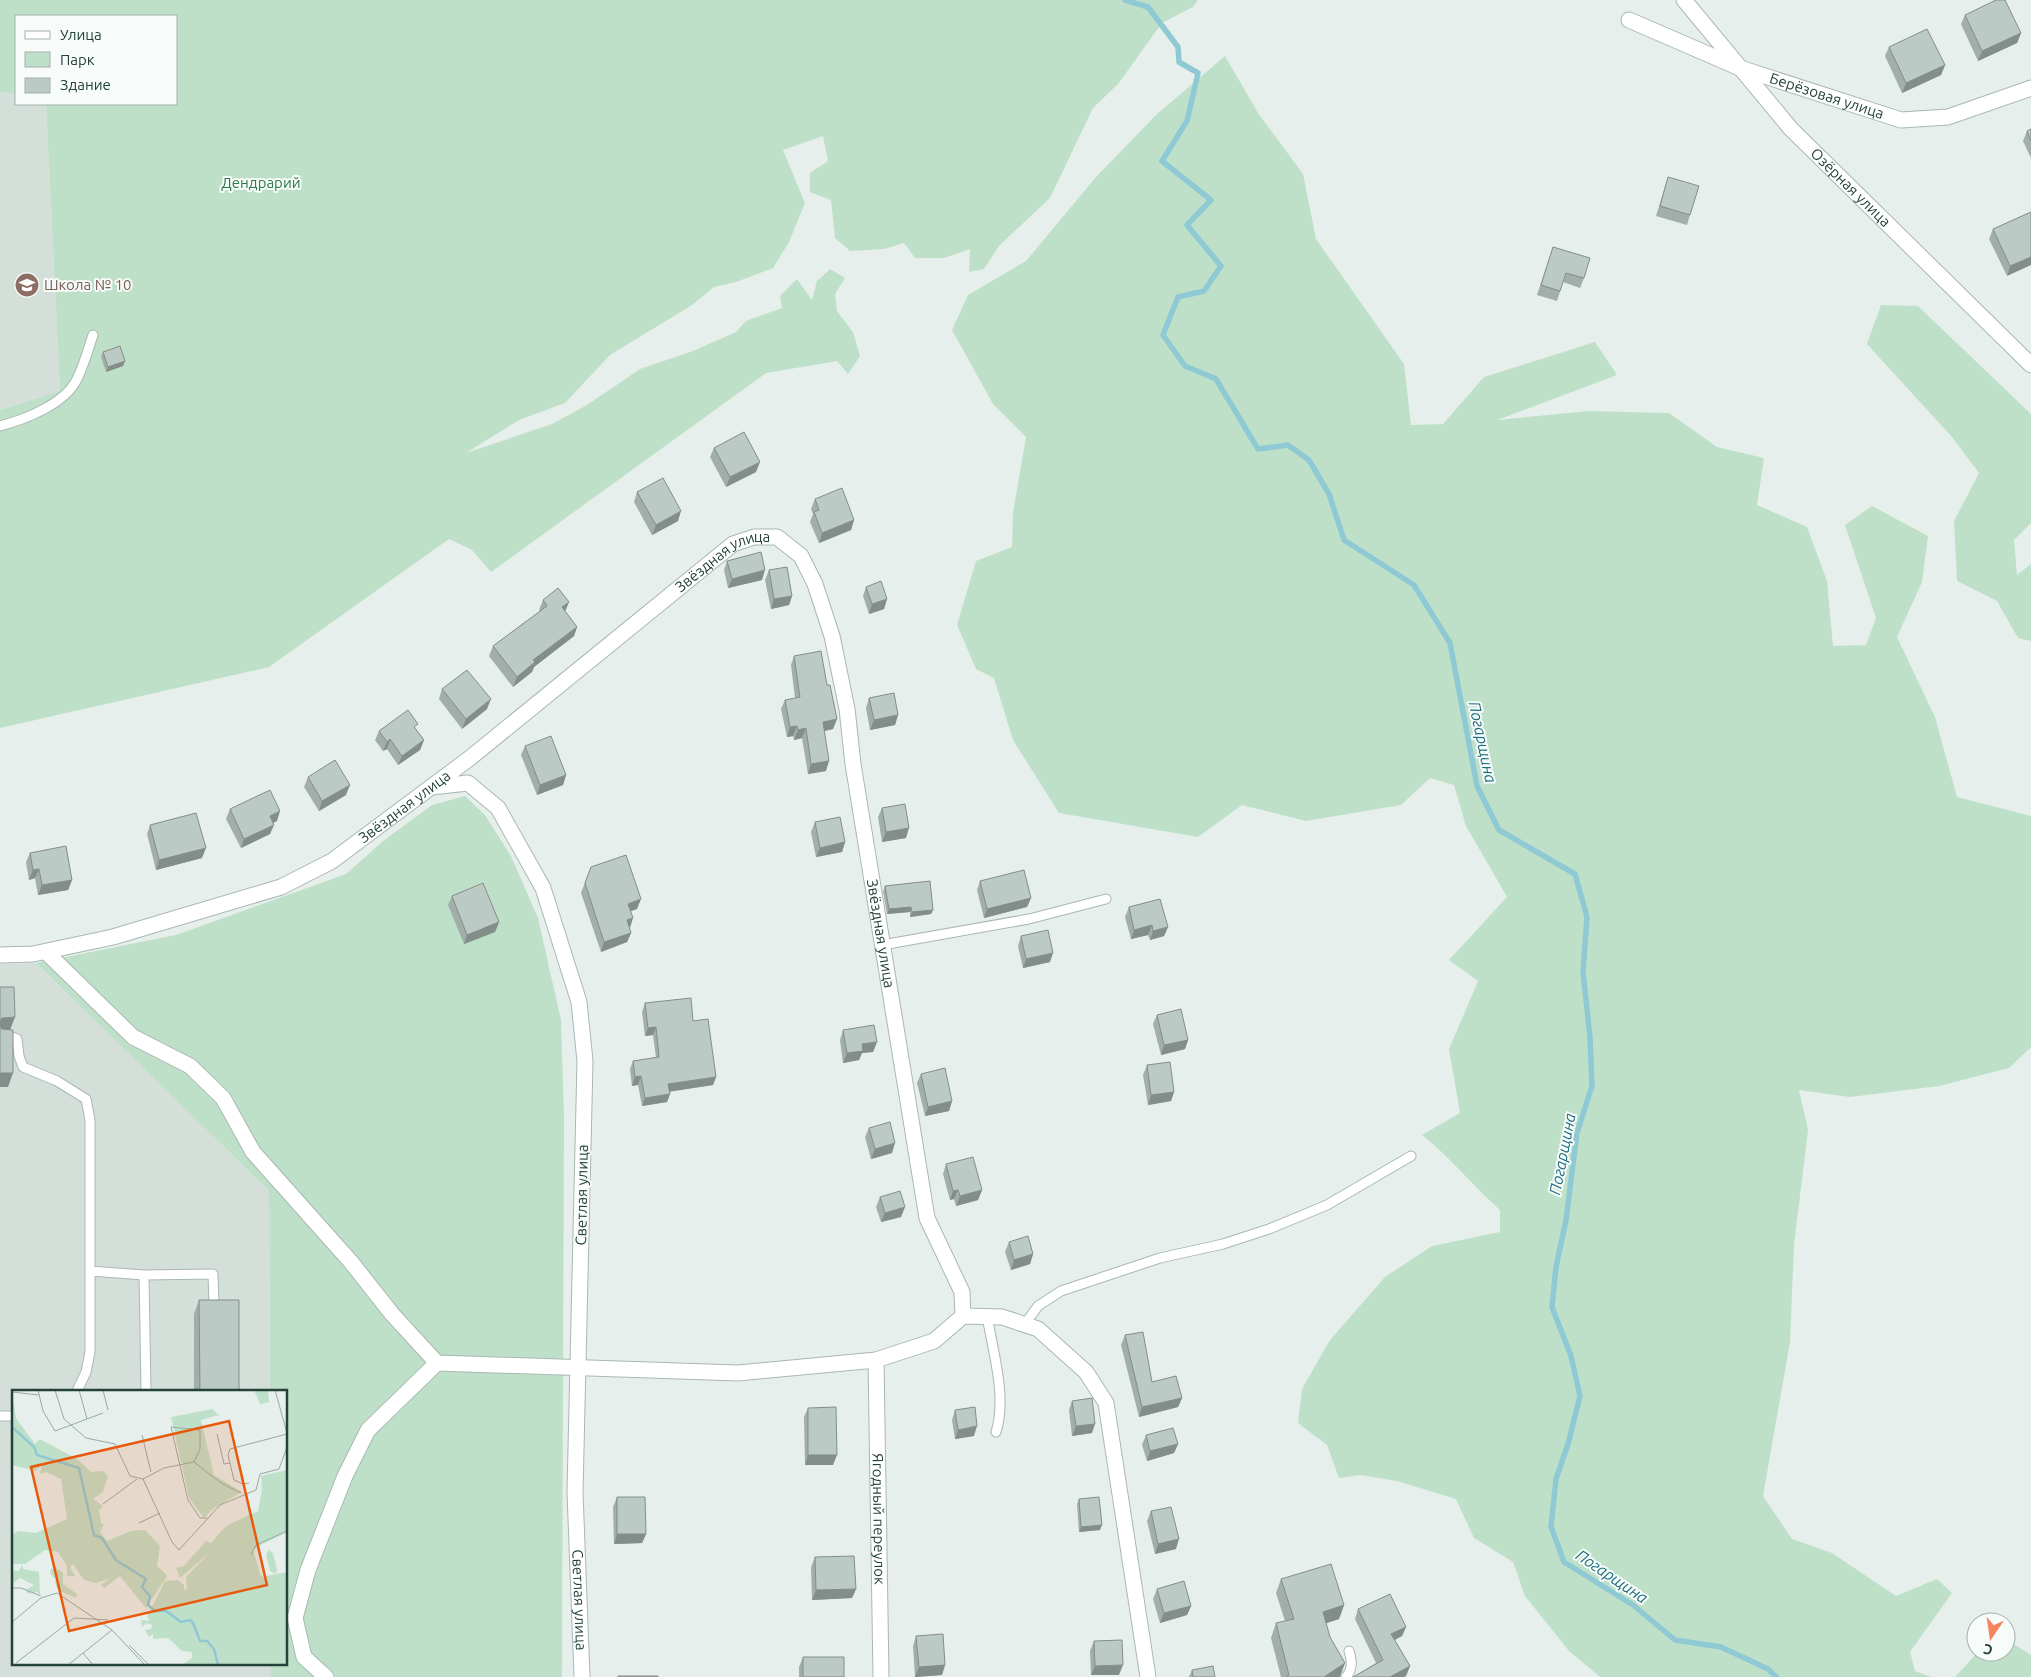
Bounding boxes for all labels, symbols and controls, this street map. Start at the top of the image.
legend [15,15,178,105]
text: Улица [60,26,102,43]
text: Парк [60,51,95,68]
street label: Берёзовая улица [1767,69,1886,122]
text: Здание [60,76,111,93]
street label: Озёрная улица [1807,144,1894,230]
park label: Дендрарий [221,174,301,191]
school or university icon: Школа № 10 [14,272,40,298]
place label: Школа № 10 [44,276,132,293]
street label: Звёздная улица [672,528,770,595]
water label: Погарщина [1466,700,1500,785]
street label: Звёздная улица [355,767,454,846]
street label: Звёздная улица [864,878,898,989]
water label: Погарщина [1545,1111,1579,1196]
street label: Светлая улица [572,1144,591,1246]
inset map [12,1390,288,1664]
street label: Ягодный переулок [869,1453,889,1585]
water label: Погарщина [1573,1545,1652,1607]
street label: Светлая улица [569,1549,590,1651]
north arrow [1966,1612,2016,1662]
text: С [1982,1641,1994,1658]

